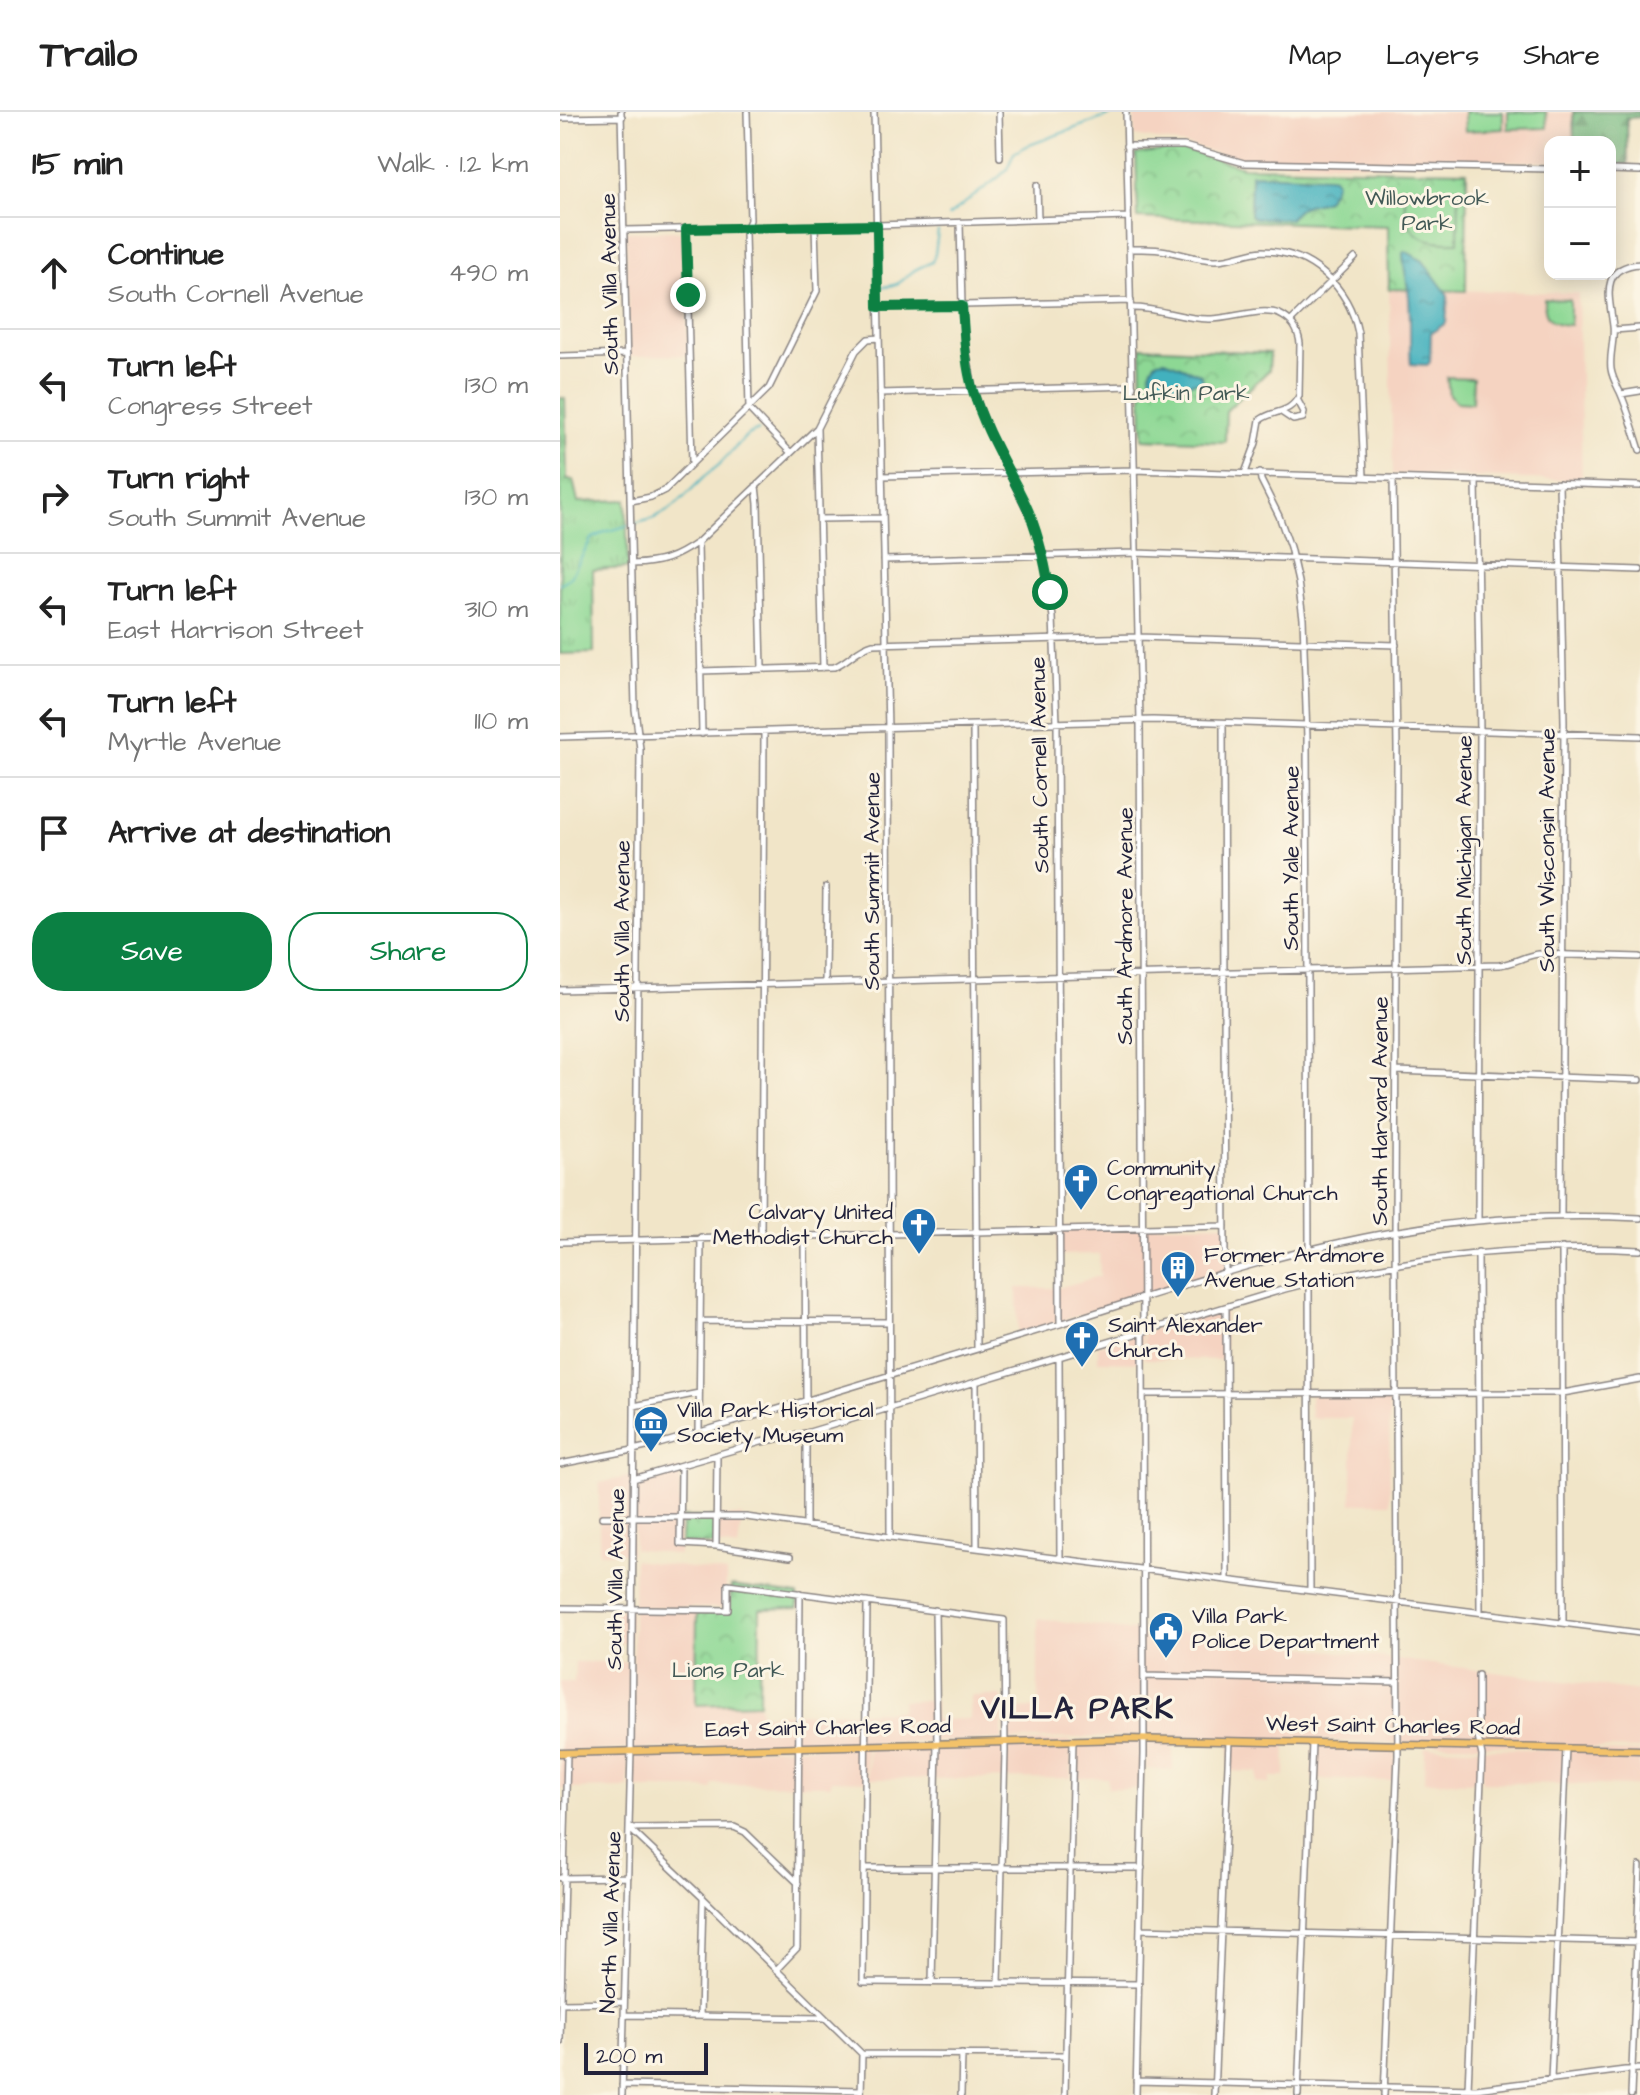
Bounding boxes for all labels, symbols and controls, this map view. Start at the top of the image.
text: Trailo [40,29,137,81]
text: Map [1289,36,1342,75]
text: Layers [1386,36,1479,75]
text: Share [1523,36,1600,75]
map controls [1544,136,1616,280]
button: + [1544,136,1616,208]
text: 15 min [32,140,123,188]
text: Walk · 1.2 km [377,146,528,182]
park label: Willowbrook Park [1365,183,1489,239]
street label: South Villa Avenue [593,193,627,375]
button: − [1544,208,1616,280]
text: Continue [108,234,224,276]
icon: ahead [32,251,76,295]
text: 490 m [448,255,528,291]
text: South Cornell Avenue [108,276,364,312]
route end [670,277,706,313]
text: Turn left [108,346,236,388]
icon: left [32,363,76,407]
text: 130 m [464,367,528,403]
park label: Lufkin Park [1123,378,1250,409]
text: Congress Street [108,388,313,424]
text: Turn right [108,458,249,500]
icon: right [32,475,76,519]
text: 130 m [464,479,528,515]
text: South Summit Avenue [108,500,366,536]
text: Turn left [108,570,236,612]
route start [1032,574,1068,610]
icon: left [32,587,76,631]
text: 310 m [464,591,528,627]
text: East Harrison Street [108,612,363,648]
street label: South Cornell Avenue [1023,656,1057,873]
text: Turn left [108,682,236,724]
icon: left [32,699,76,743]
text: 110 m [474,703,528,739]
text: Myrtle Avenue [108,724,282,760]
street label: South Wisconsin Avenue [1532,728,1563,972]
street label: South Michigan Avenue [1449,735,1481,965]
street label: South Yale Avenue [1276,765,1307,950]
street label: South Summit Avenue [857,772,888,990]
street label: South Ardmore Avenue [1110,807,1141,1045]
icon: arrive [32,811,76,855]
text: Arrive at destination [108,812,390,854]
street label: South Villa Avenue [607,840,638,1022]
button: Save [32,912,272,991]
button: Share [288,912,528,991]
street label: South Harvard Avenue [1365,996,1396,1226]
place label: Community Congregational Church [1107,1153,1338,1210]
church icon: Community Congregational Church [1062,1162,1100,1212]
place label: Calvary United Methodist Church [713,1197,893,1253]
church icon: Calvary United Methodist Church [900,1206,938,1256]
place label: Former Ardmore Avenue Station [1204,1240,1385,1296]
building icon: Former Ardmore Avenue Station [1159,1249,1197,1299]
place label: Saint Alexander Church [1108,1310,1263,1366]
church icon: Saint Alexander Church [1063,1319,1101,1369]
place label: Villa Park Historical Society Museum [677,1395,874,1452]
museum icon: Villa Park Historical Society Museum [632,1404,670,1454]
street label: South Villa Avenue [599,1488,633,1670]
place label: Villa Park Police Department [1192,1601,1379,1657]
public building icon: Villa Park Police Department [1147,1610,1185,1660]
park label: Lions Park [672,1655,785,1686]
district label: VILLA PARK [980,1688,1175,1730]
street label: West Saint Charles Road [1266,1708,1520,1744]
street label: East Saint Charles Road [705,1710,951,1746]
street label: North Villa Avenue [592,1830,630,2014]
scale bar [584,2039,708,2075]
text: 200 m [596,2041,662,2072]

